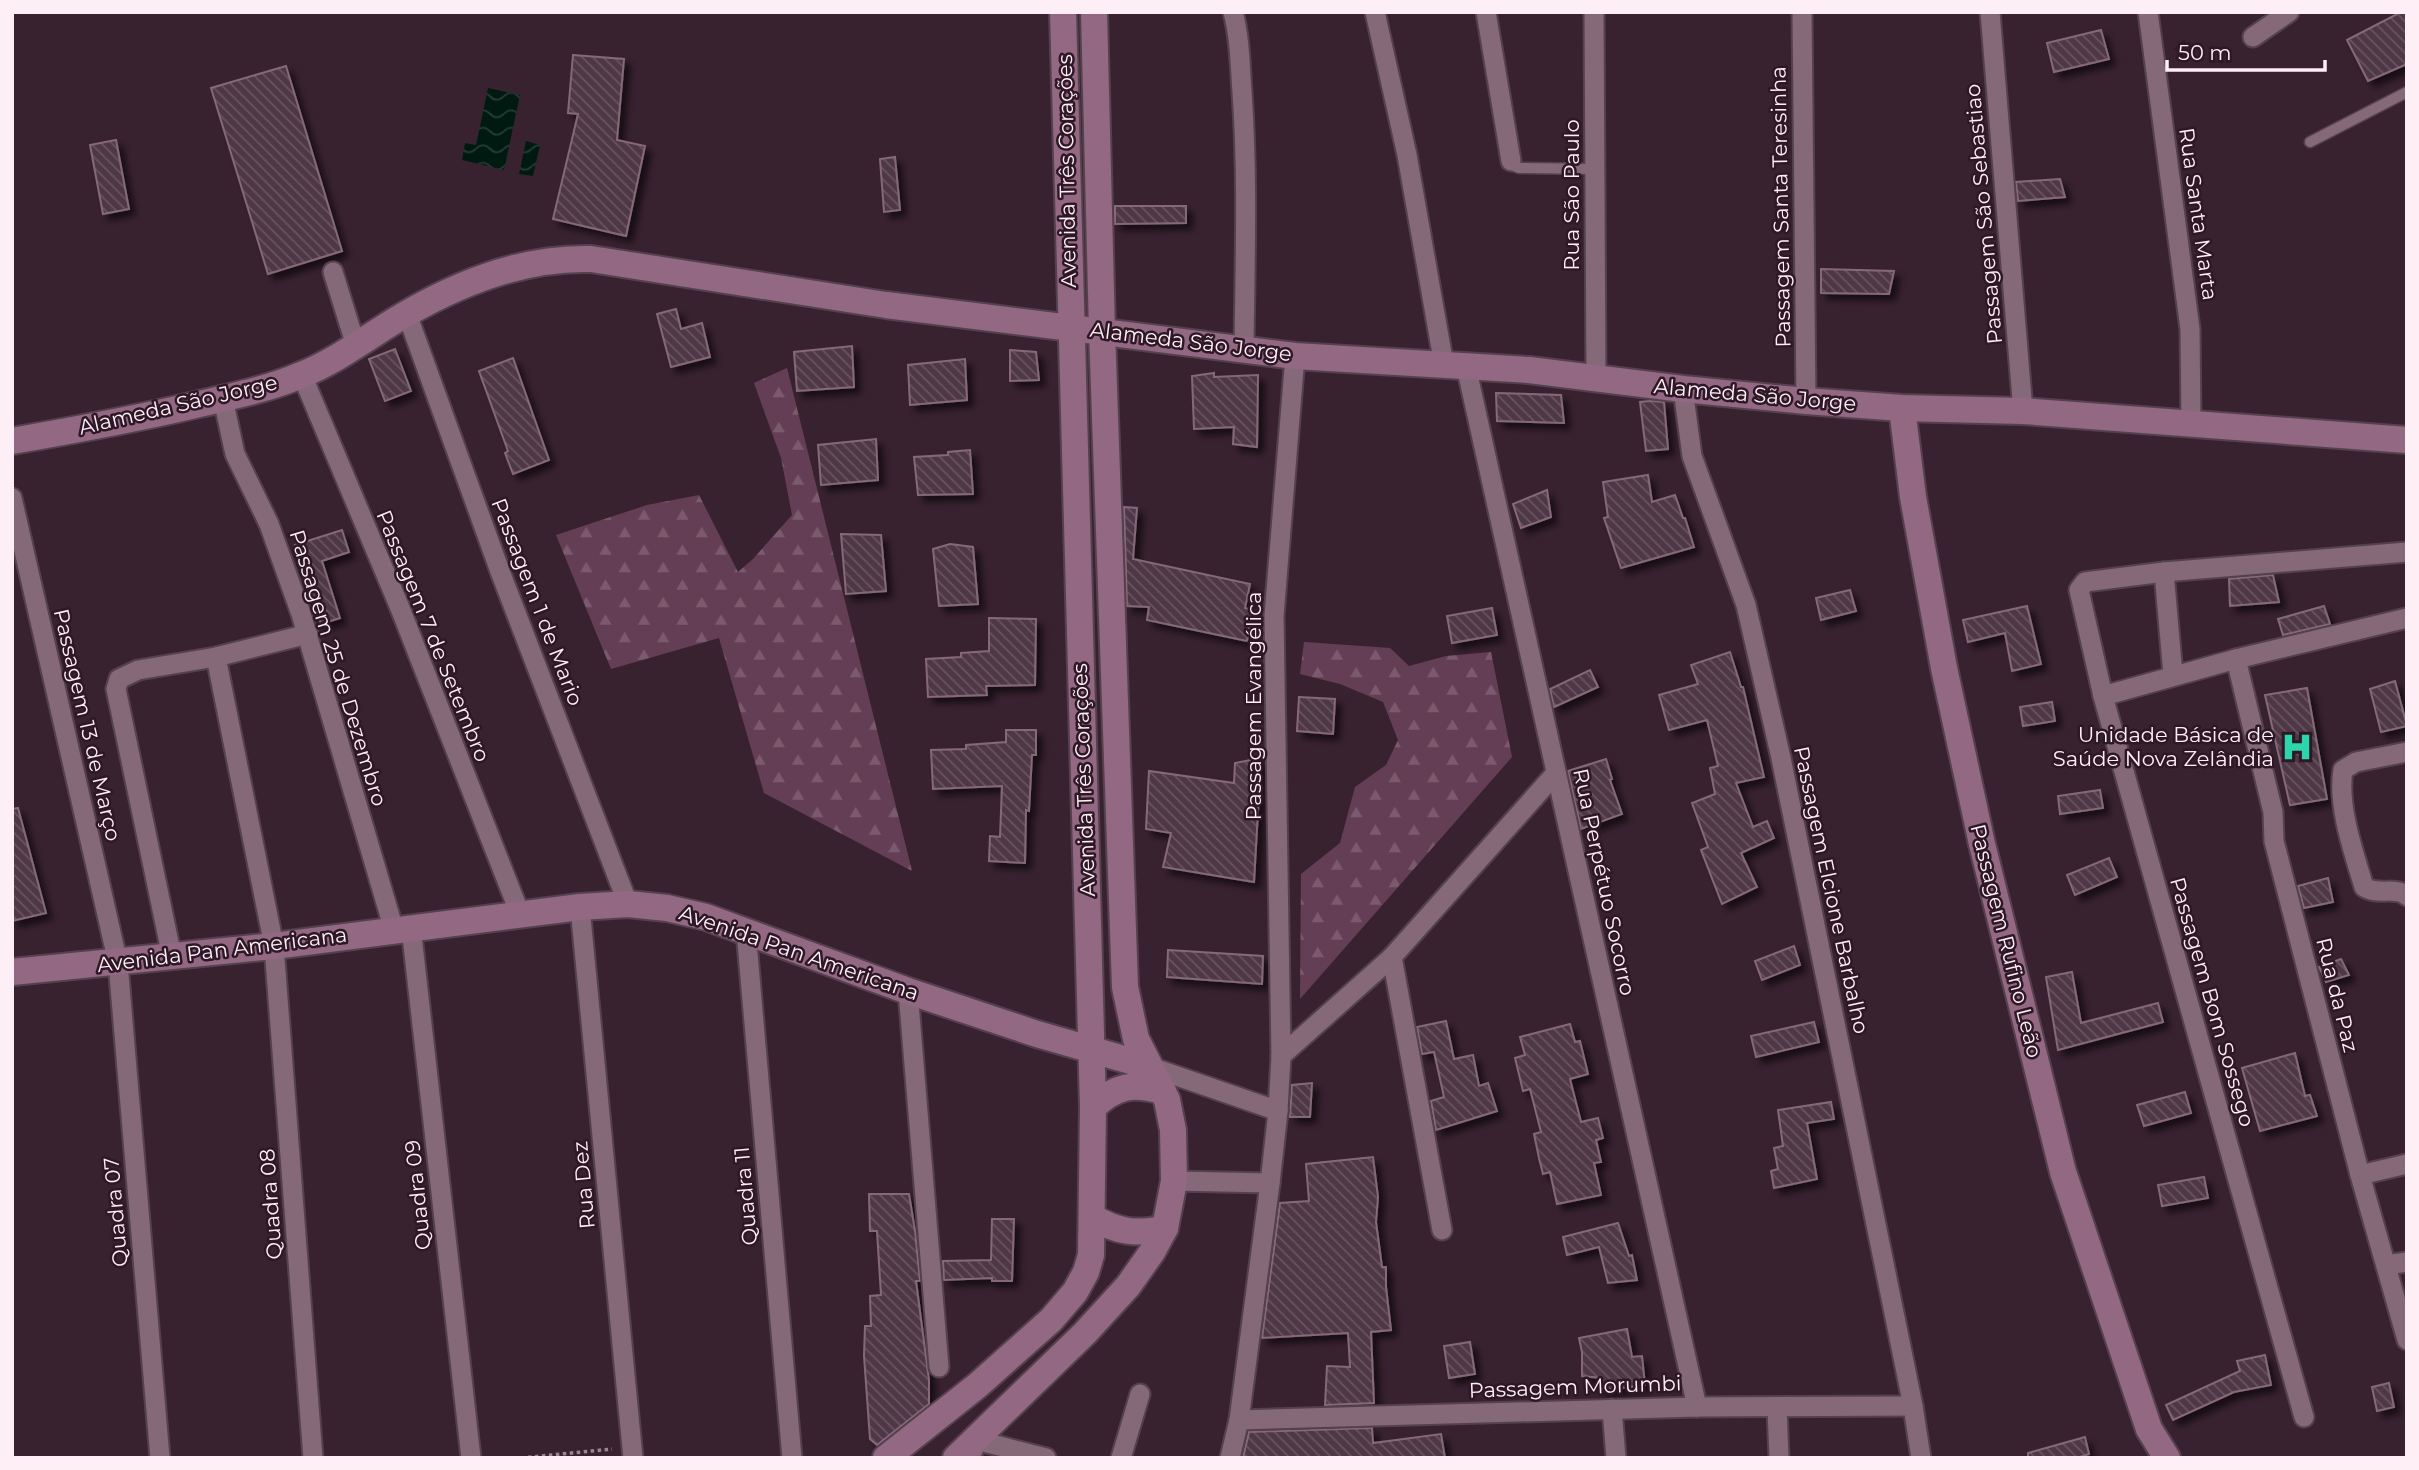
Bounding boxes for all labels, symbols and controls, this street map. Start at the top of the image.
scale bar [2167,28,2324,72]
text: 50 m [2178,40,2232,65]
street label: Avenida Três Corações [1052,54,1081,288]
street label: Passagem Santa Teresinha [1766,66,1795,348]
street label: Passagem São Sebastiao [1960,83,2007,345]
street label: Rua São Paulo [1559,119,1584,271]
street label: Rua Santa Marta [2174,126,2223,302]
street label: Alameda São Jorge [1089,317,1293,366]
street label: Alameda São Jorge [76,369,280,440]
street label: Alameda São Jorge [1653,373,1857,416]
street label: Passagem 1 de Mario [486,495,589,709]
street label: Passagem 7 de Setembro [371,506,496,765]
street label: Passagem 25 de Dezembro [284,527,392,809]
street label: Passagem Evangélica [1241,592,1266,820]
street label: Passagem 13 de Março [49,606,126,843]
street label: Avenida Três Corações [1067,663,1100,897]
place label: Unidade Básica de Saúde Nova Zelândia [2053,722,2274,771]
hospital icon: Unidade Básica de Saúde Nova Zelândia [2280,730,2314,764]
street label: Passagem Elcione Barbalho [1789,744,1874,1036]
street label: Rua Perpétuo Socorro [1568,766,1641,998]
street label: Passagem Rufino Leão [1965,821,2048,1060]
street label: Passagem Bom Sossego [2165,874,2260,1130]
street label: Avenida Pan Americana [676,900,922,1005]
street label: Avenida Pan Americana [95,922,348,977]
street label: Rua da Paz [2311,935,2364,1055]
street label: Quadra 09 [399,1139,436,1251]
street label: Rua Dez [567,1140,600,1230]
street label: Quadra 11 [729,1146,762,1246]
street label: Quadra 08 [254,1148,287,1260]
street label: Quadra 07 [98,1156,133,1268]
street label: Passagem Morumbi [1468,1370,1682,1403]

